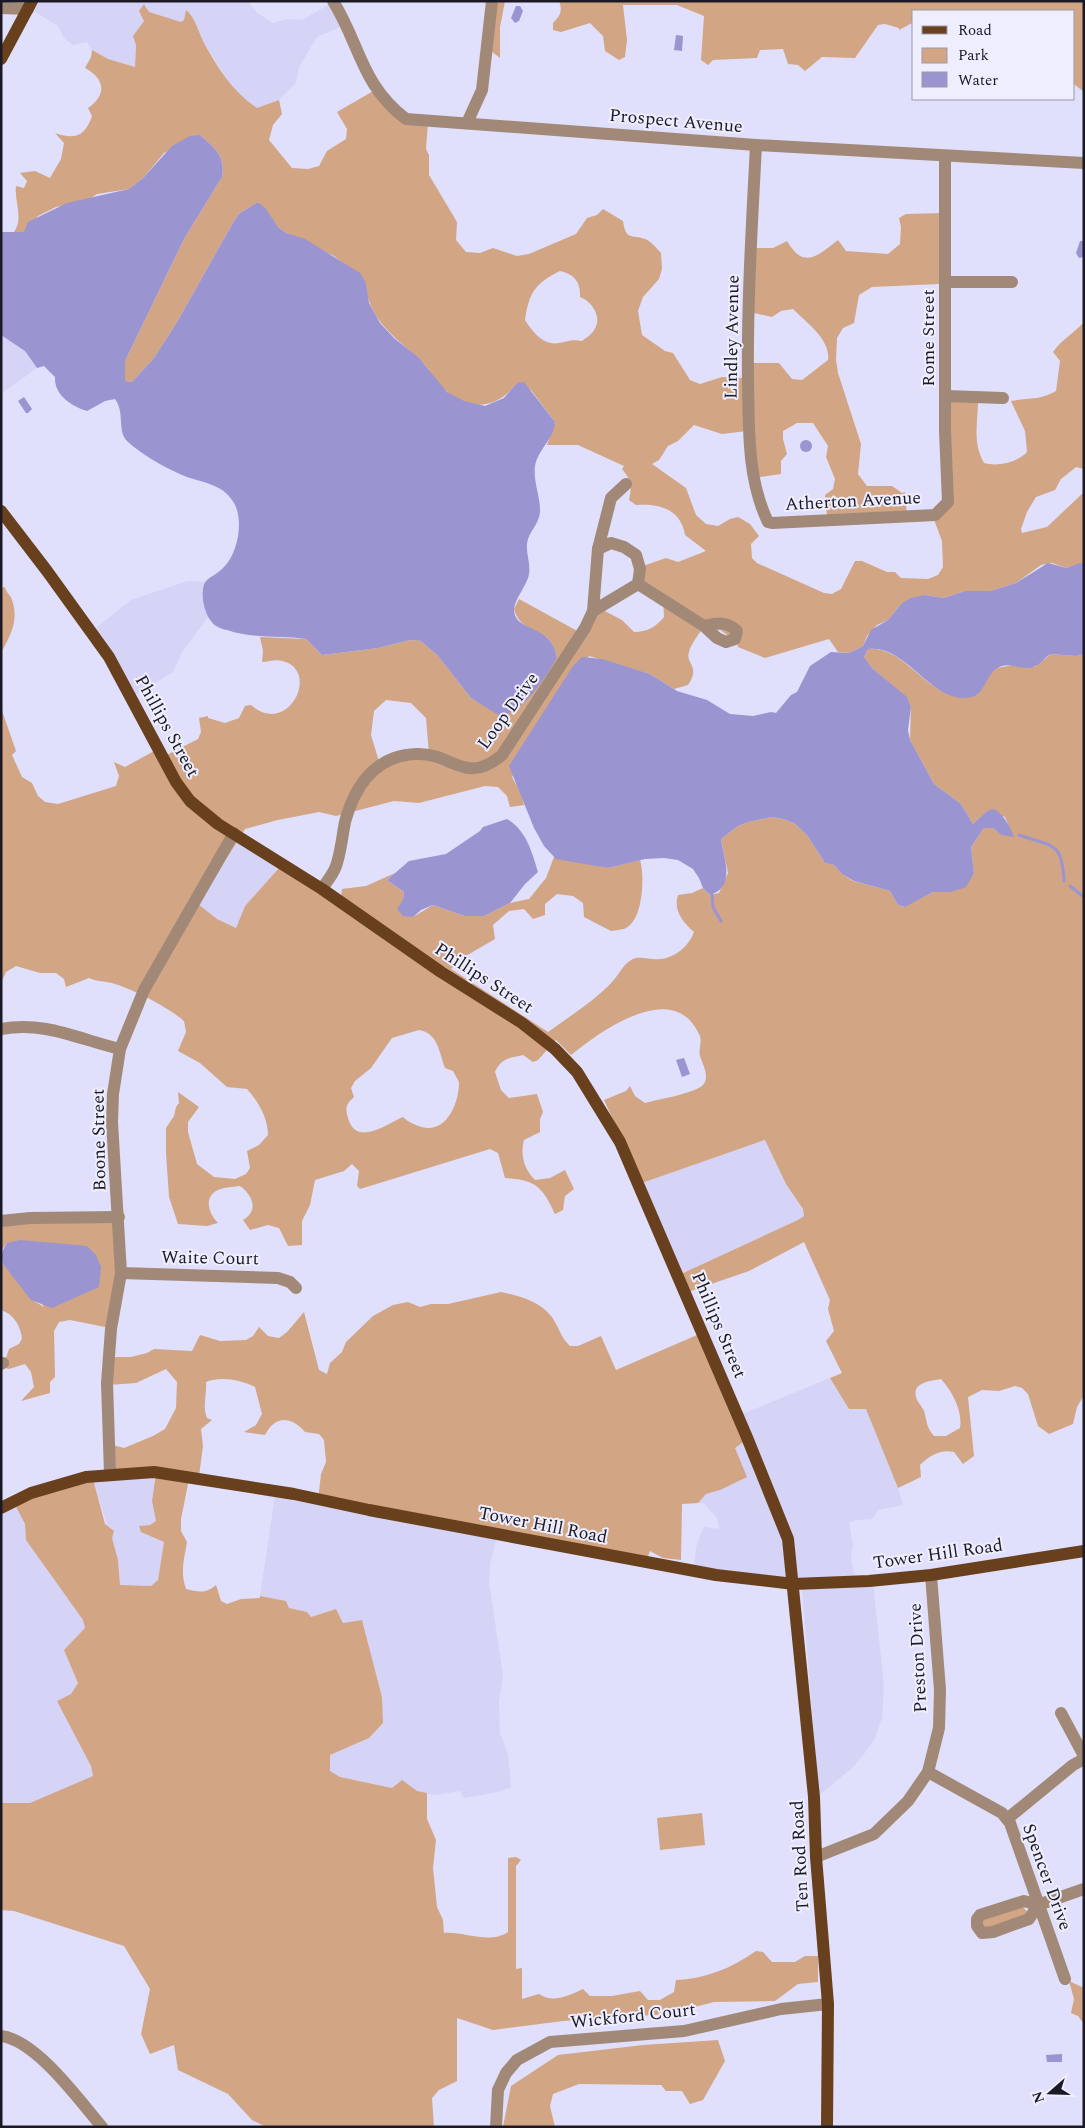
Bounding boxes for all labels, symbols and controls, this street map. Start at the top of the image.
legend [912,10,1075,100]
text: Road [958,19,992,42]
text: Park [958,44,989,67]
text: Water [958,69,998,92]
street label: Prospect Avenue [608,102,744,140]
street label: Lindley Avenue [717,275,747,399]
street label: Rome Street [915,289,942,387]
street label: Atherton Avenue [784,484,922,518]
street label: Loop Drive [471,667,545,755]
street label: Phillips Street [128,670,206,782]
street label: Phillips Street [429,936,539,1020]
street label: Boone Street [85,1089,113,1191]
street label: Waite Court [161,1244,259,1272]
street label: Phillips Street [684,1268,754,1382]
street label: Tower Hill Road [476,1499,610,1551]
street label: Tower Hill Road [871,1532,1005,1576]
street label: Preston Drive [902,1602,934,1714]
street label: Ten Rod Road [784,1799,816,1913]
street label: Spencer Drive [1015,1820,1079,1934]
street label: Wickford Court [569,1996,697,2036]
north arrow [1025,2068,1075,2118]
text: N [1026,2088,1050,2106]

